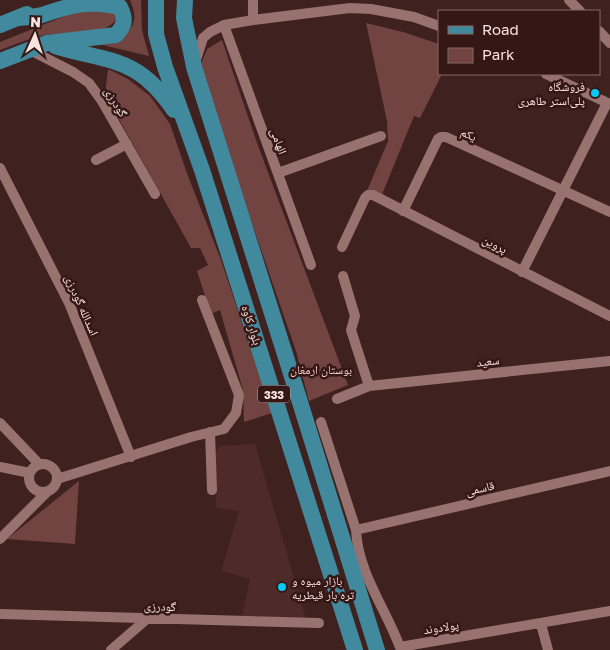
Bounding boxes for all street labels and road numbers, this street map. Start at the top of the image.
street label: گودرزی [101,84,131,120]
street label: یکم [458,124,480,145]
street label: الهامی [267,126,291,156]
street label: پروین [480,231,510,257]
street label: اسدالله گودرزی [62,272,102,338]
street label: بلوار کاوه [238,303,265,347]
street label: سعید [476,352,500,370]
road number: 333 [258,386,290,402]
street label: قاسمی [464,477,496,499]
street label: گودرزی [144,598,176,614]
street label: پولادوند [422,617,460,637]

